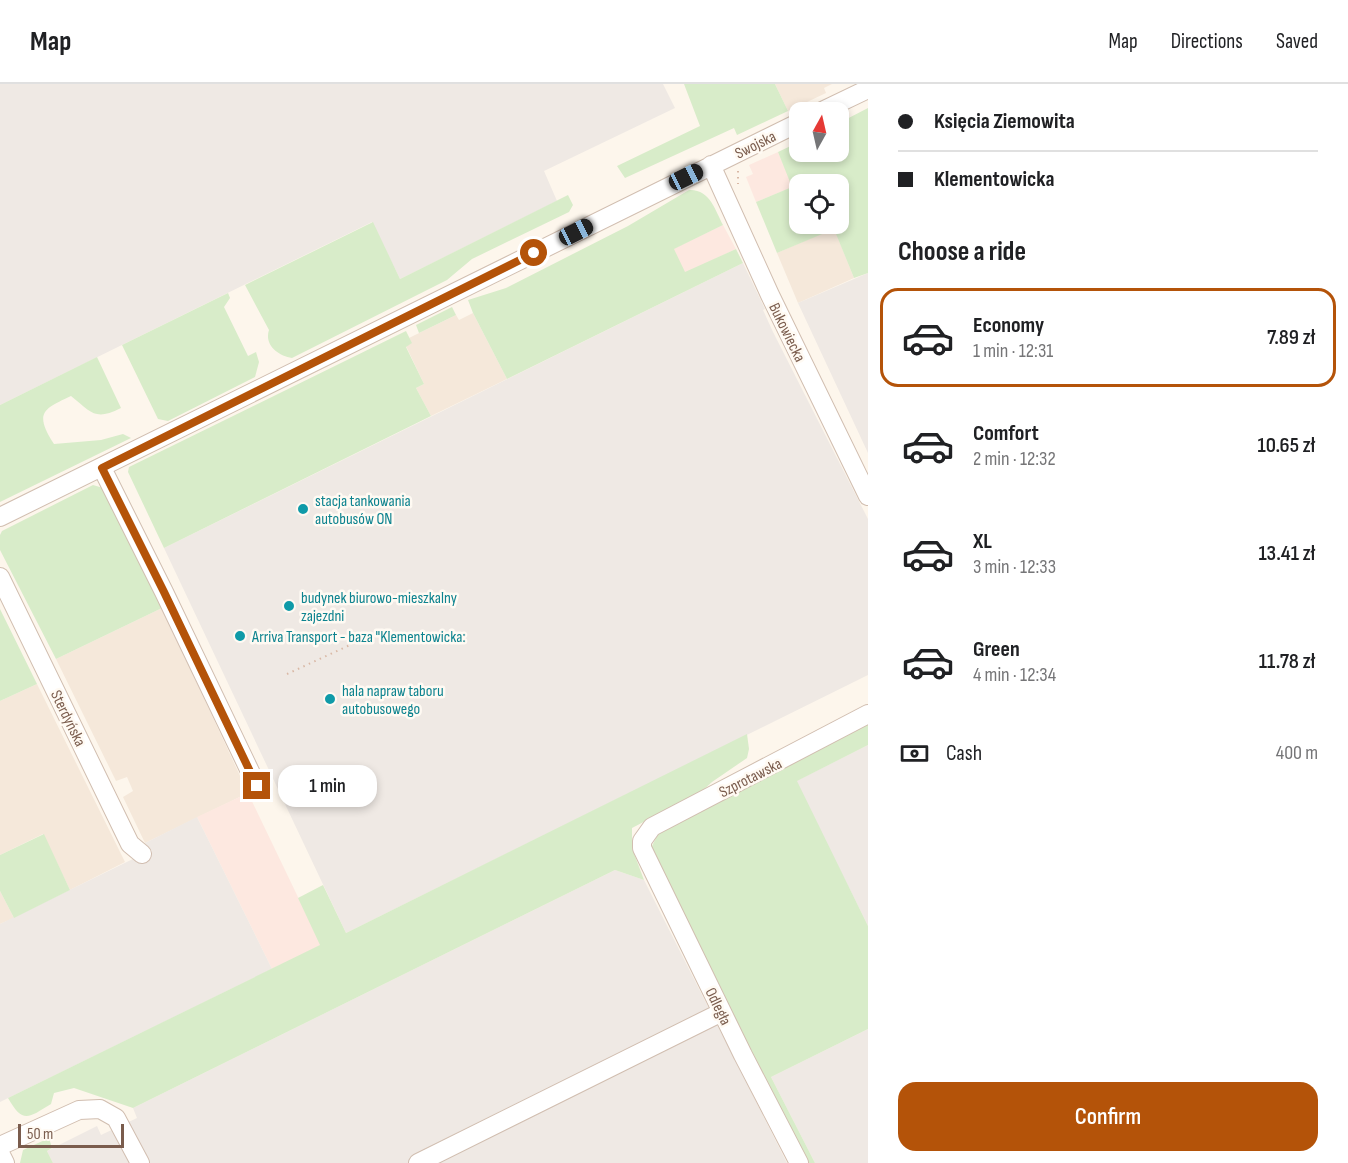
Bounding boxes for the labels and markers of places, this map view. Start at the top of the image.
place label: stacja tankowania autobusów ON [315,492,411,529]
marker: stacja tankowania autobusów ON [296,502,310,516]
place label: budynek biurowo-mieszkalny zajezdni [301,589,457,626]
marker: budynek biurowo-mieszkalny zajezdni [282,599,296,613]
place label: Arriva Transport - baza "Klementowicka: [251,628,466,647]
marker: Arriva Transport - baza "Klementowicka: [233,629,247,643]
place label: hala napraw taboru autobusowego [342,682,444,719]
marker: hala napraw taboru autobusowego [323,692,337,706]

